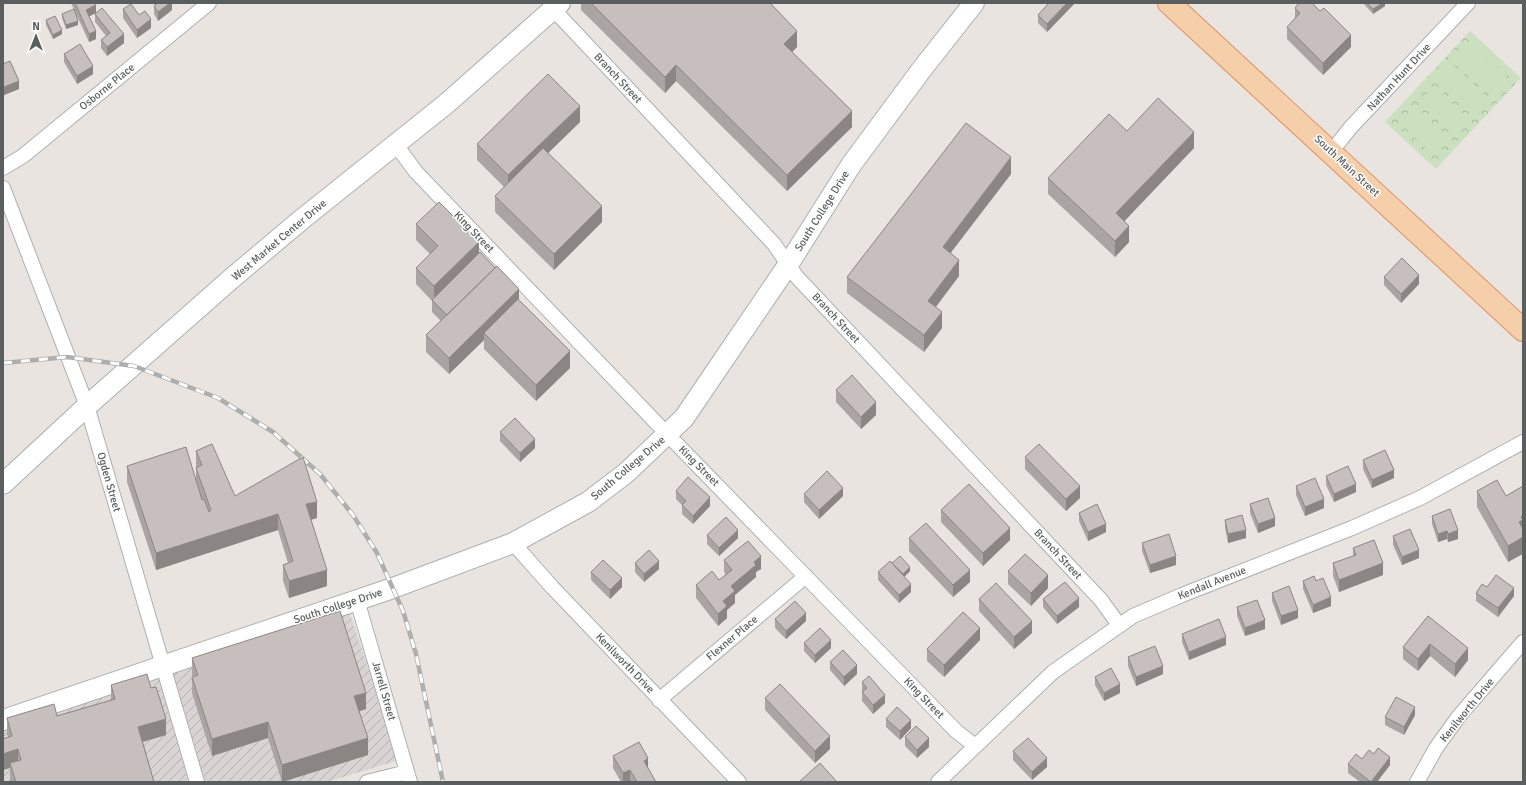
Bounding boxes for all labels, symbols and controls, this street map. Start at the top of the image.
north arrow [16,16,56,56]
text: N [32,20,40,33]
street label: Nathan Hunt Drive [1365,41,1433,113]
street label: Branch Street [591,50,645,106]
street label: Osborne Place [77,61,137,113]
street label: South Main Street [1312,132,1382,200]
street label: South College Drive [792,168,852,254]
street label: West Market Center Drive [229,197,329,283]
street label: King Street [451,209,497,255]
street label: Branch Street [809,290,863,346]
street label: South College Drive [588,433,668,503]
street label: King Street [676,443,722,489]
street label: Ogden Street [94,451,124,513]
street label: Branch Street [1031,526,1085,582]
street label: Kendall Avenue [1176,563,1248,603]
street label: South College Drive [292,586,384,626]
street label: Flexner Place [704,613,760,663]
street label: Kenilworth Drive [593,630,657,696]
street label: Jarrell Street [369,660,399,722]
street label: King Street [901,675,947,721]
street label: Kenilworth Drive [1437,675,1497,745]

